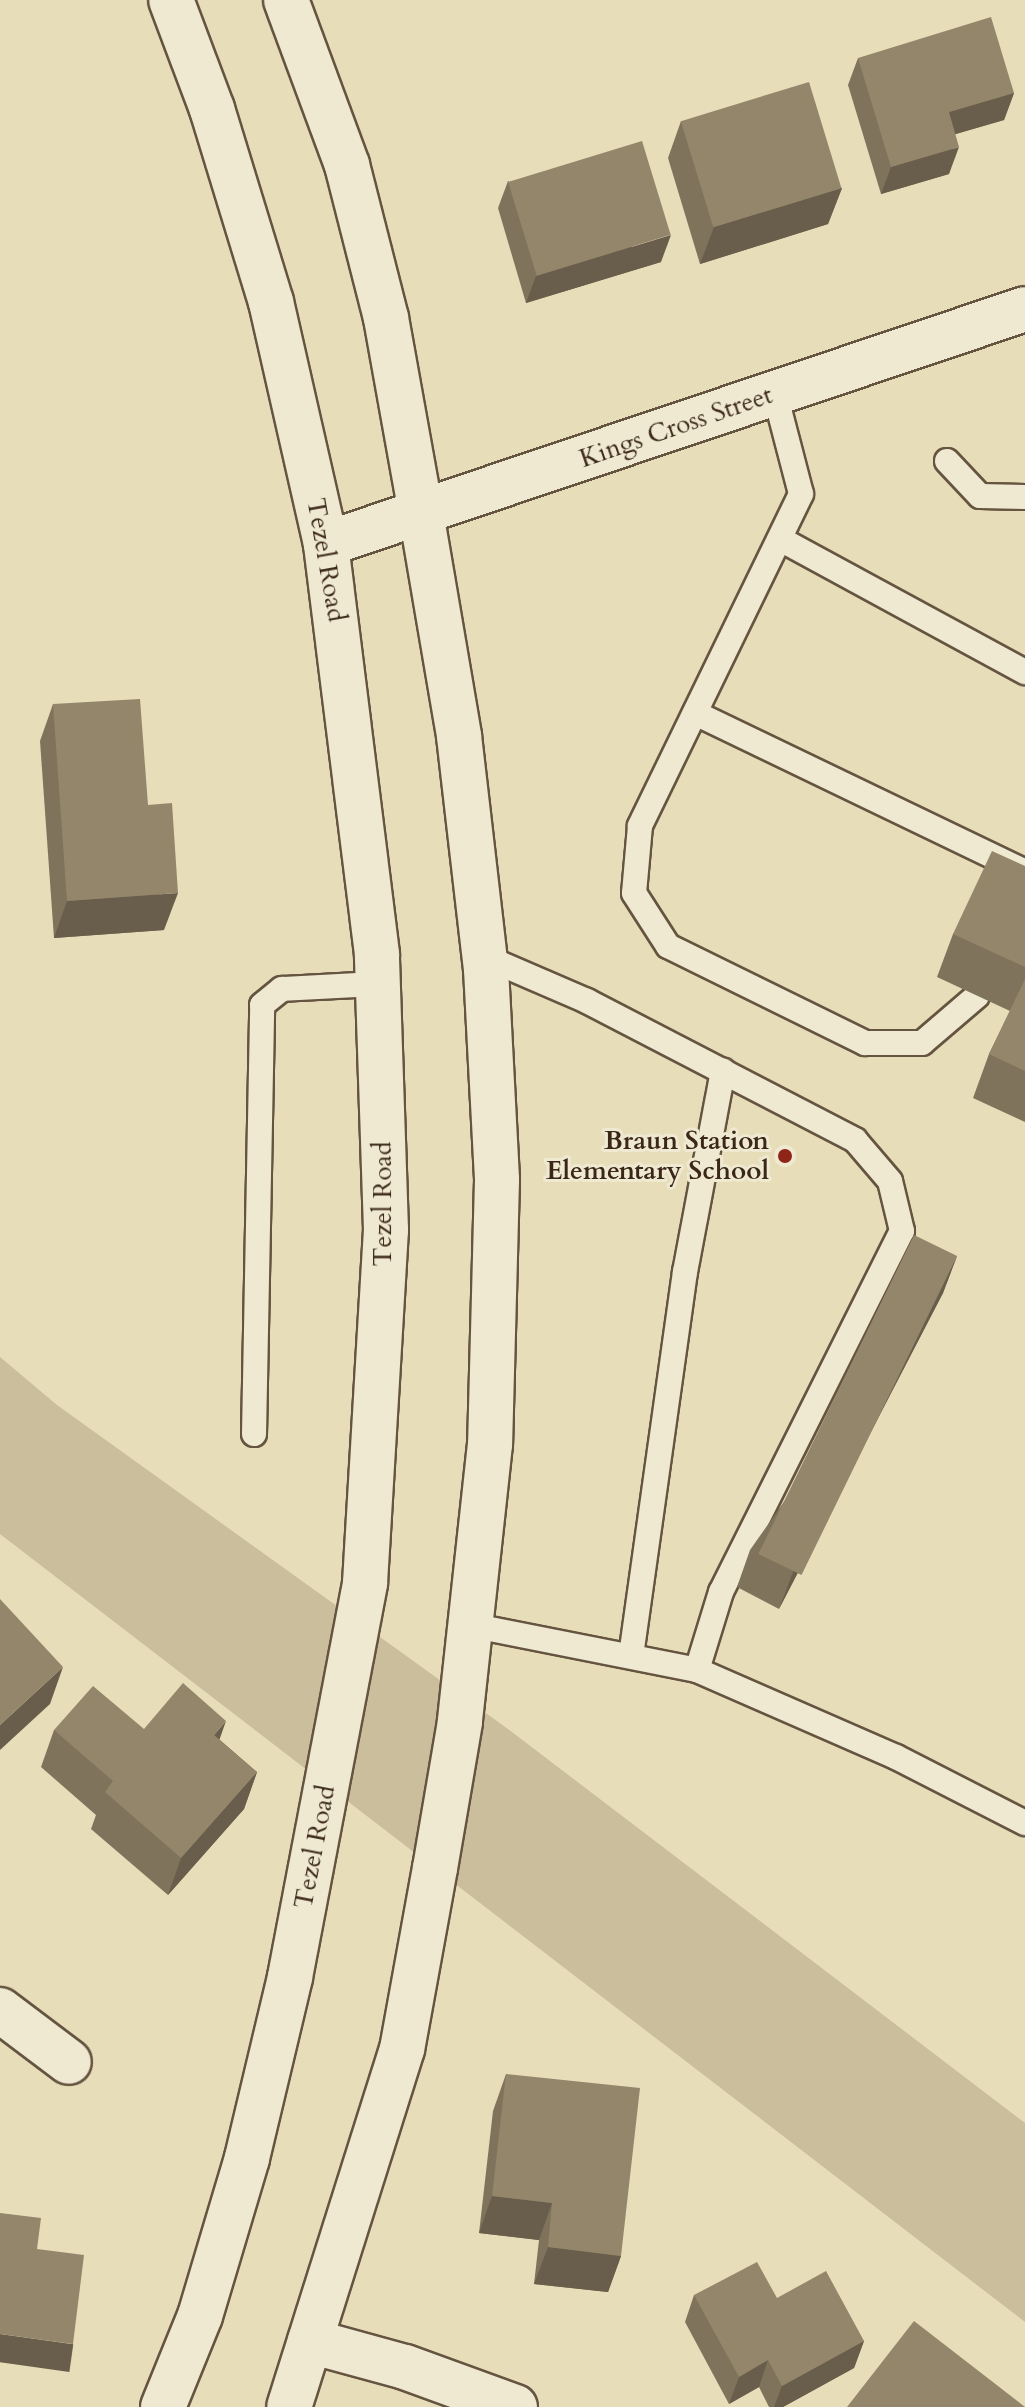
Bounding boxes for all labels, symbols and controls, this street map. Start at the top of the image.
street label: Kings Cross Street [575,379,777,475]
street label: Tezel Road [300,496,352,624]
place label: Braun Station Elementary School [546,1125,769,1186]
street label: Tezel Road [367,1141,399,1267]
marker: Braun Station Elementary School [776,1147,794,1165]
street label: Tezel Road [288,1783,342,1911]

